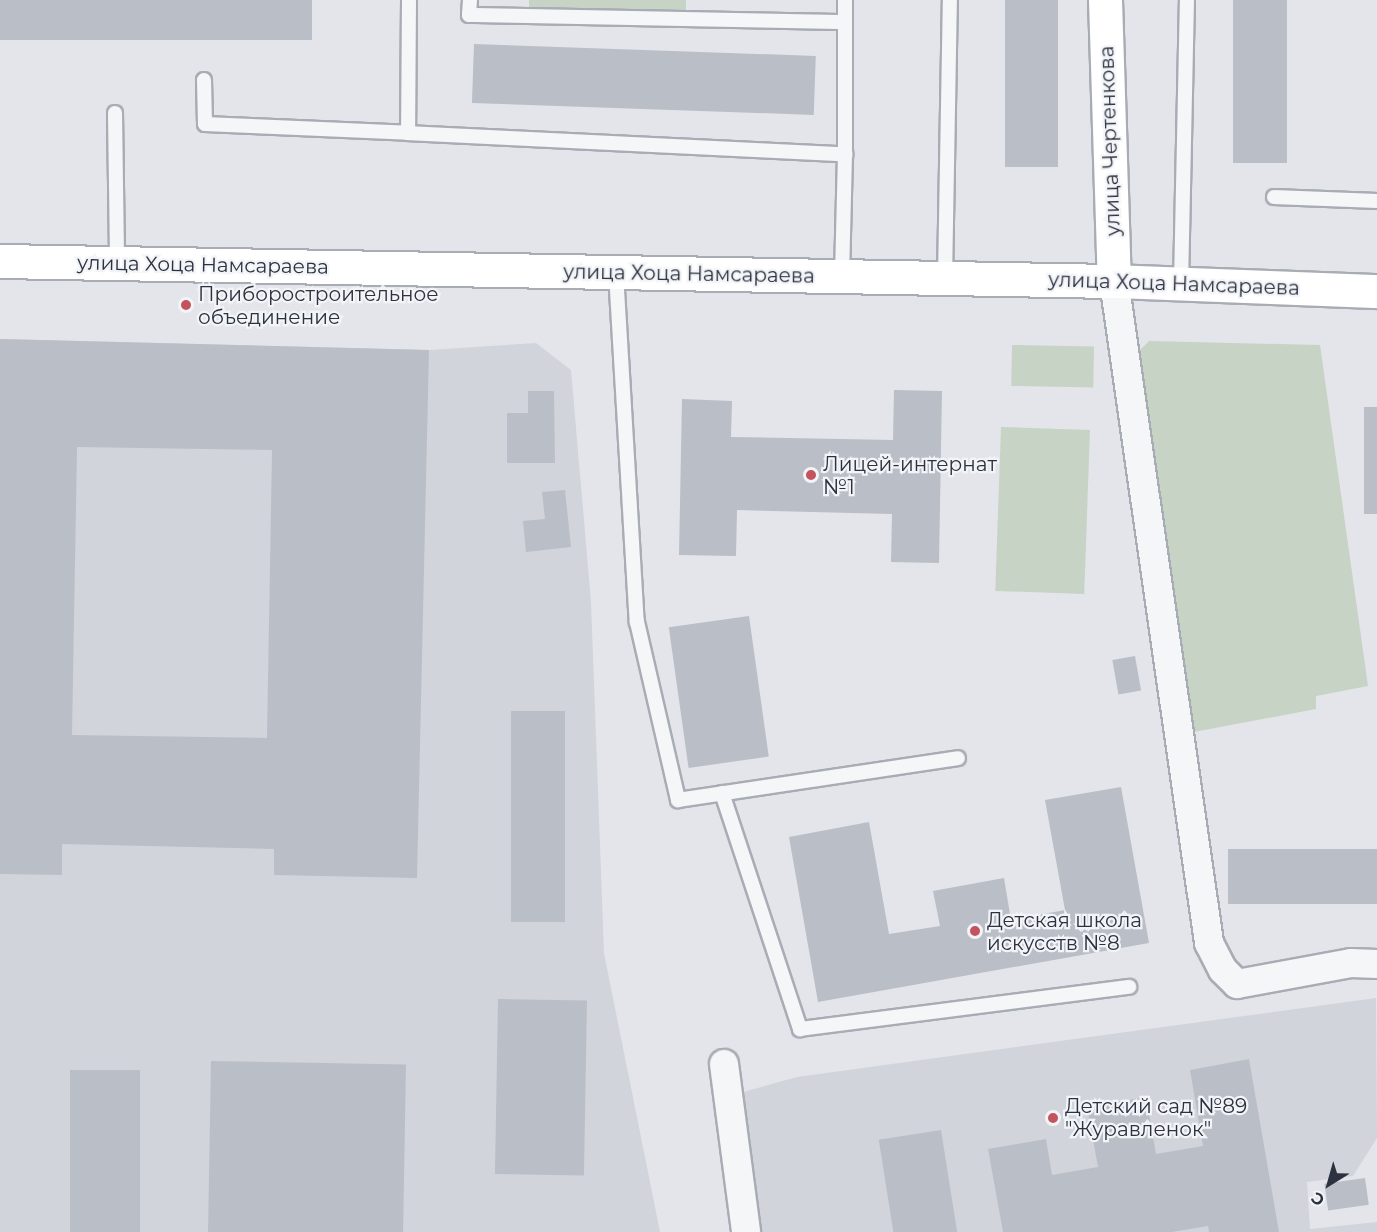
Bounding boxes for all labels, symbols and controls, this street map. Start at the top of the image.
street label: улица Чертенкова [1095,45,1125,237]
street label: улица Хоца Намсараева [77,251,329,279]
street label: улица Хоца Намсараева [563,260,815,288]
street label: улица Хоца Намсараева [1048,268,1300,300]
place label: Приборостроительное объединение [198,282,439,329]
marker: Приборостроительное объединение [179,298,193,312]
place label: Лицей-интернат №1 [823,452,997,499]
marker: Лицей-интернат №1 [804,468,818,482]
place label: Детская школа искусств №8 [987,908,1142,955]
marker: Детская школа искусств №8 [968,924,982,938]
place label: Детский сад №89 "Журавленок" [1065,1094,1247,1141]
marker: Детский сад №89 "Журавленок" [1046,1111,1060,1125]
north arrow [1299,1154,1359,1214]
text: С [1308,1188,1328,1210]

